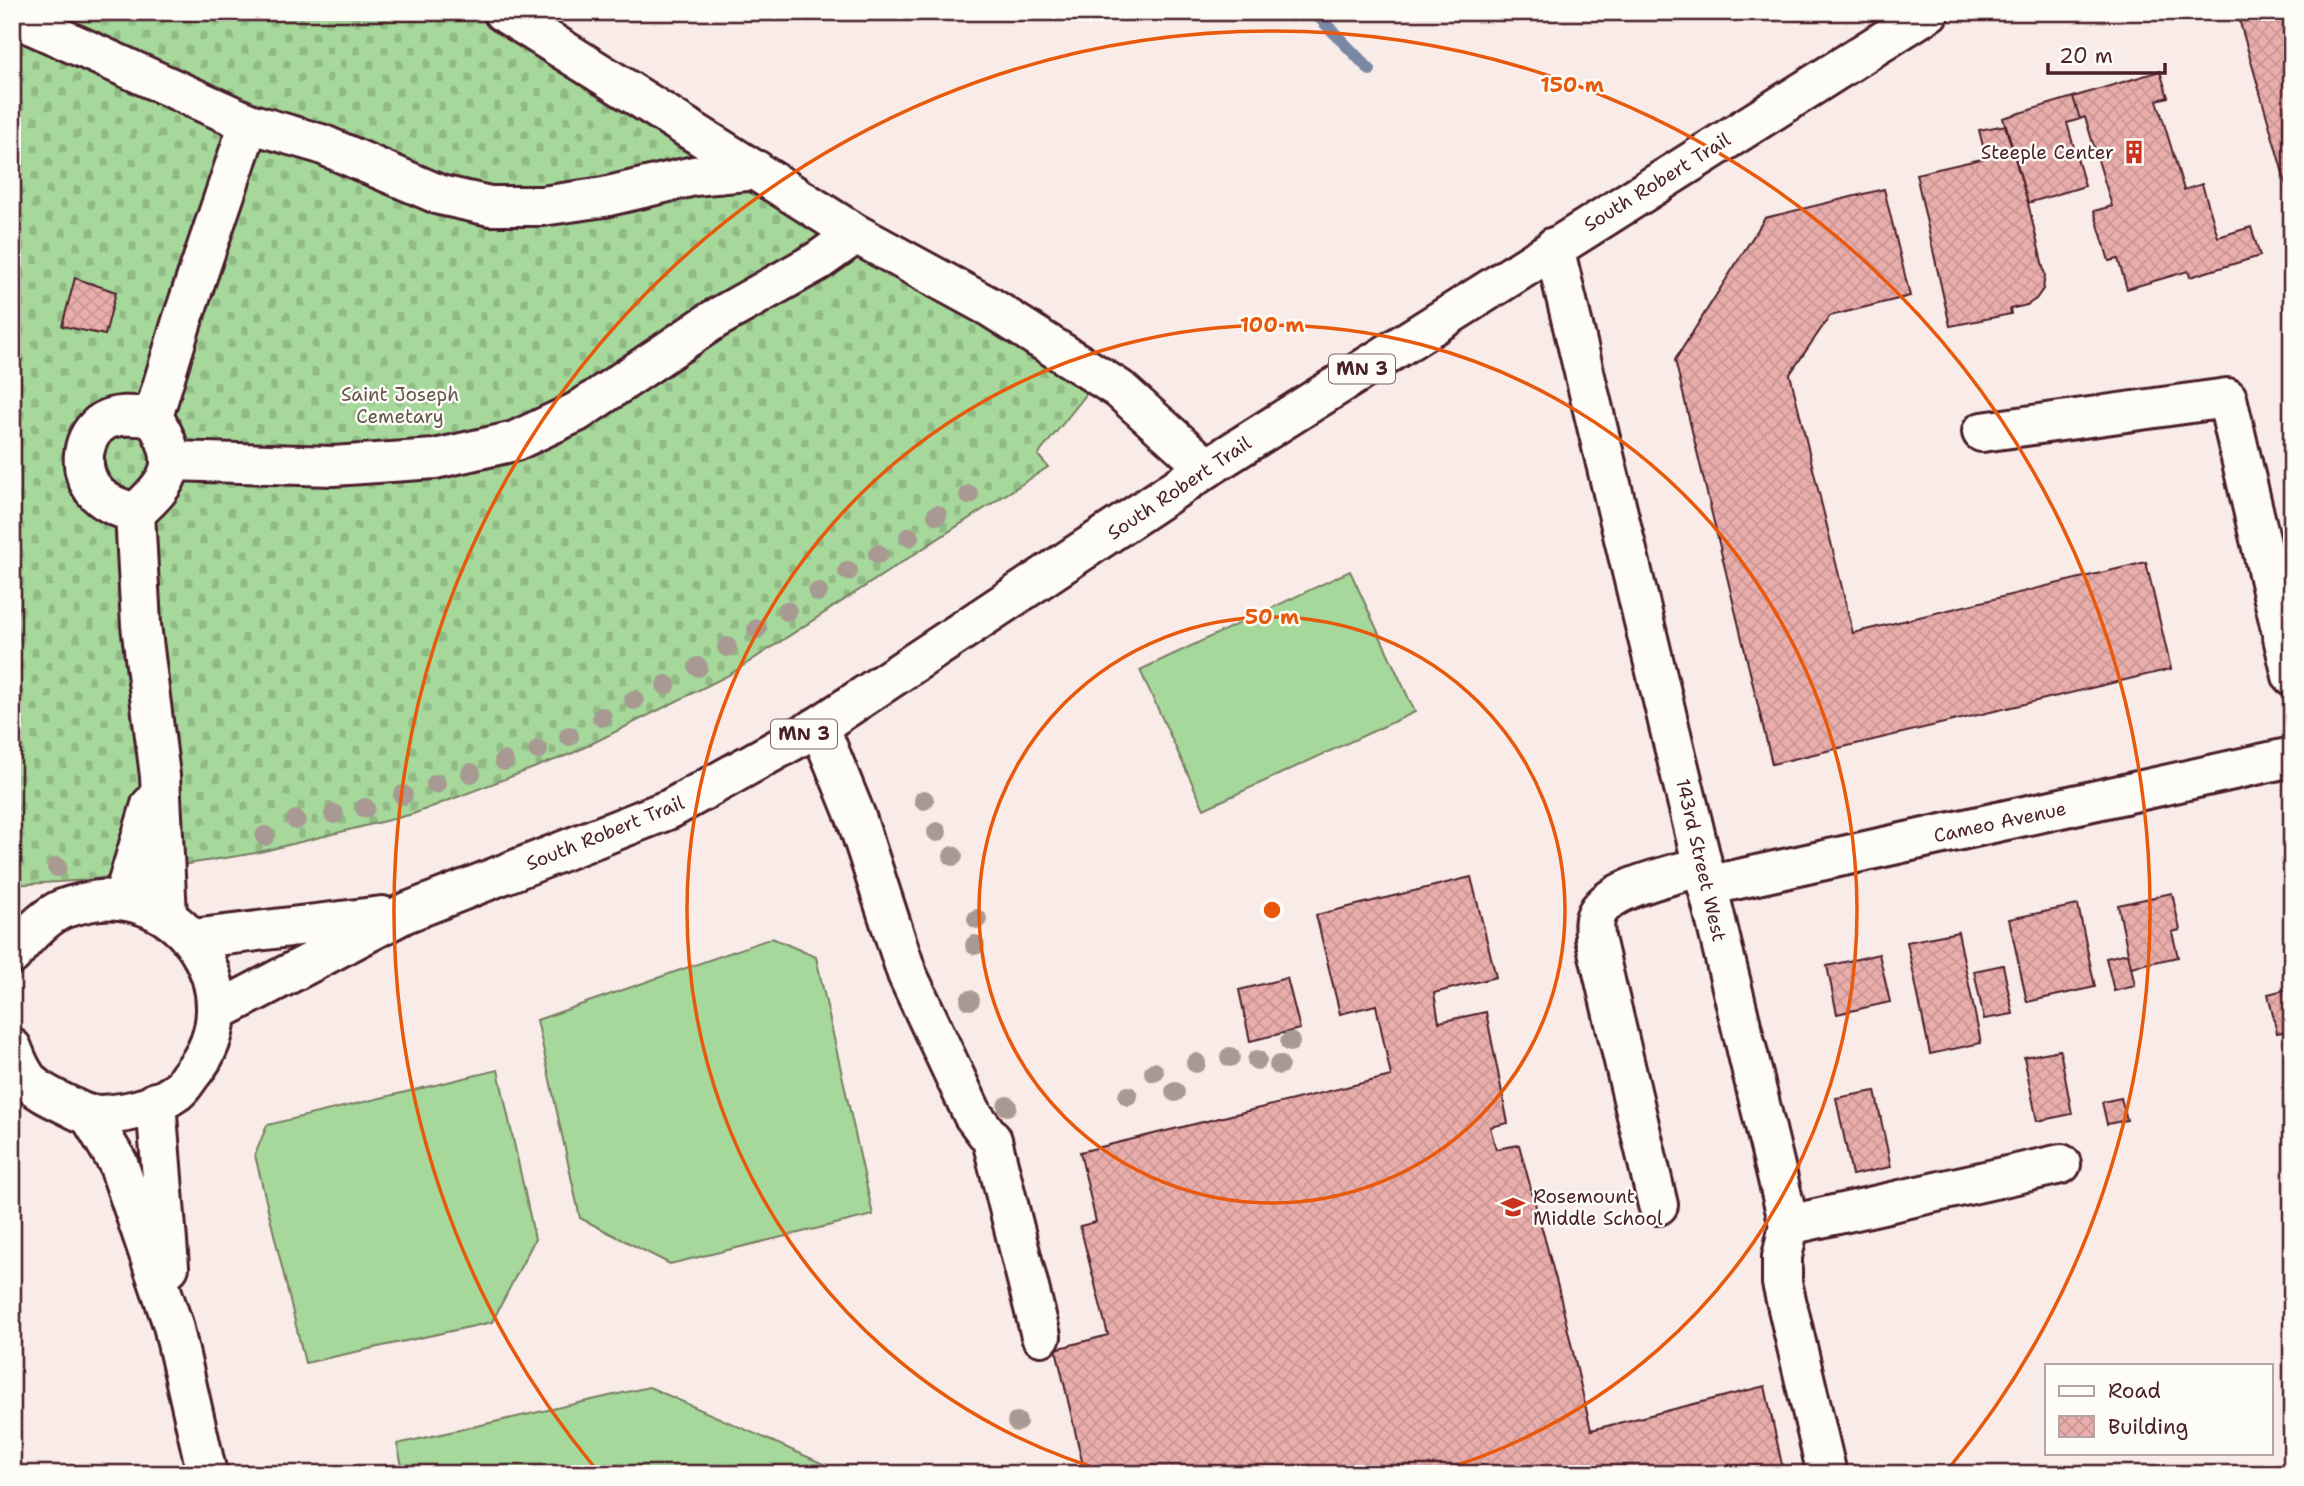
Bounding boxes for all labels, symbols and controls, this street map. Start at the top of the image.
scale bar [2048,32,2166,76]
text: 20 m [2059,42,2113,70]
text: 150 m [1540,71,1604,99]
street label: South Robert Trail [1579,127,1735,237]
building icon: Steeple Center [2120,138,2148,166]
place label: Steeple Center [1981,140,2114,165]
text: 100 m [1240,311,1304,339]
road number: MN 3 [1329,354,1395,384]
park label: Saint Joseph Cemetary [341,382,459,429]
street label: South Robert Trail [1102,430,1256,545]
text: 50 m [1245,603,1299,631]
road number: MN 3 [771,720,837,748]
street label: 143rd Street West [1670,776,1732,944]
street label: South Robert Trail [522,790,688,876]
street label: Cameo Avenue [1931,796,2069,848]
centre of rings [1260,898,1284,922]
place label: Rosemount Middle School [1533,1184,1663,1231]
school or university icon: Rosemount Middle School [1499,1193,1527,1221]
legend [2045,1364,2272,1454]
text: Road [2108,1377,2161,1405]
text: Building [2108,1413,2188,1441]

